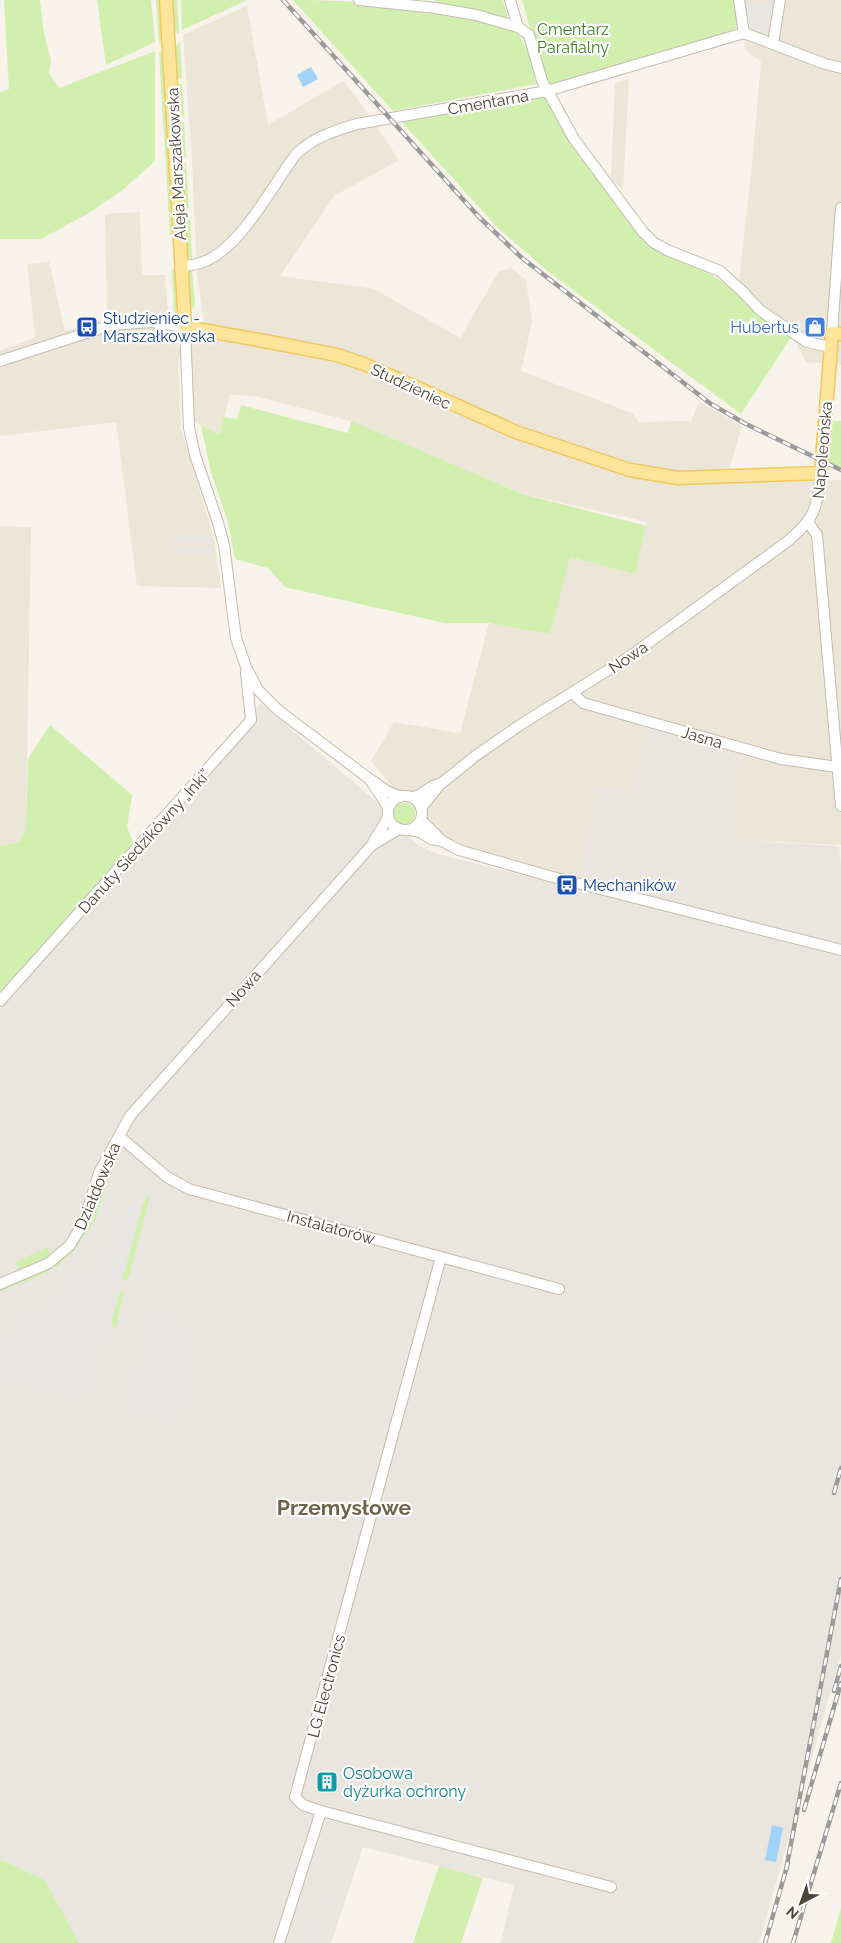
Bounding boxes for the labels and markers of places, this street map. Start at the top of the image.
place label: Studzieniec - Marszałkowska [103,309,215,346]
bus stop icon: Studzieniec - Marszałkowska [75,315,99,339]
shop icon: Hubertus [803,315,827,339]
place label: Hubertus [730,318,799,337]
bus stop icon: Mechaników [555,873,579,897]
place label: Mechaników [583,876,676,895]
place label: Osobowa dyżurka ochrony [343,1764,467,1801]
building icon: Osobowa dyżurka ochrony [315,1770,339,1794]

